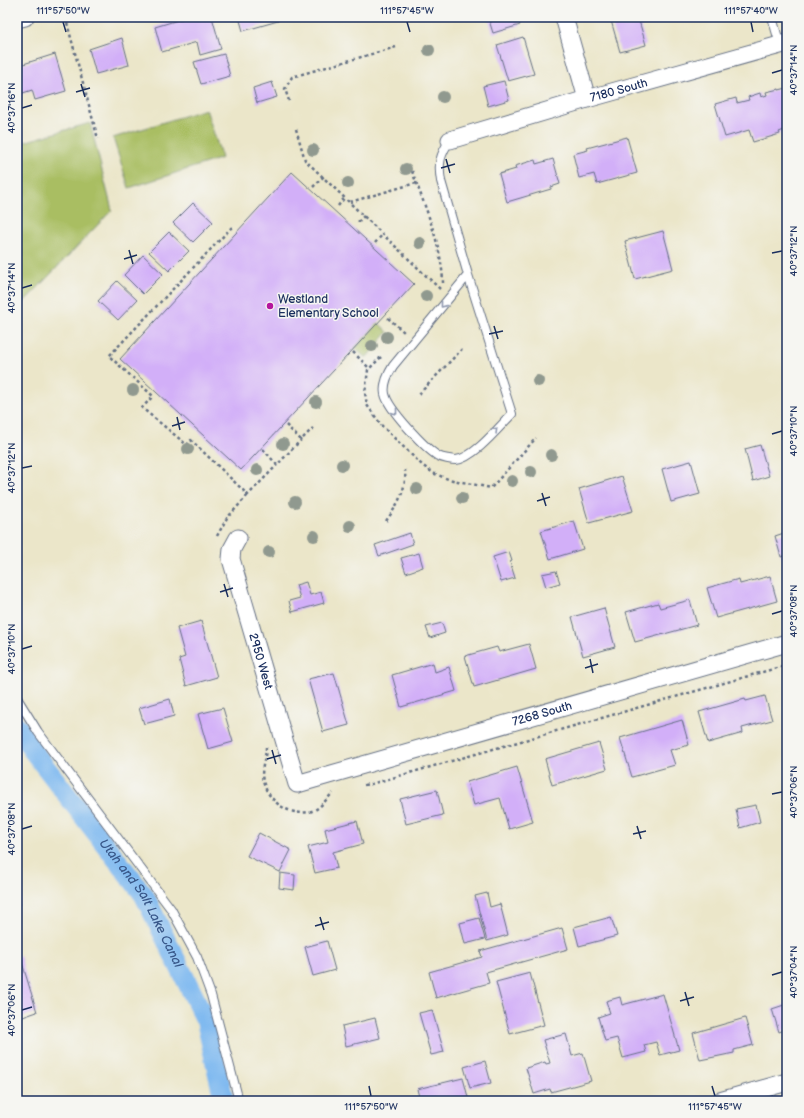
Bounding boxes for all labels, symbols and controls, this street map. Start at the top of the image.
text: 111°57'50"W [36,5,90,17]
text: 111°57'45"W [380,5,434,17]
text: 111°57'40"W [724,5,778,17]
text: 40°37'14"N [788,44,800,96]
street label: 7180 South [589,75,649,105]
text: 40°37'16"N [6,82,18,134]
text: 40°37'12"N [788,226,800,276]
text: 40°37'14"N [6,262,18,314]
place label: Westland Elementary School [278,292,379,321]
one-way arrow [441,300,448,308]
marker: Westland Elementary School [265,301,275,311]
text: 40°37'10"N [788,406,800,456]
one-way arrow [391,408,398,415]
one-way arrow [490,427,498,435]
text: 40°37'12"N [6,443,18,493]
text: 40°37'08"N [788,585,800,637]
text: 40°37'10"N [6,624,18,674]
street label: 2950 West [246,631,276,691]
street label: 7268 South [510,698,574,729]
text: 40°37'06"N [788,765,800,819]
text: 40°37'08"N [6,803,18,855]
water label: Utah and Salt Lake Canal [96,836,187,971]
text: 40°37'04"N [788,945,800,999]
text: 40°37'06"N [6,983,18,1037]
text: 111°57'50"W [344,1101,398,1113]
text: 111°57'45"W [688,1101,742,1113]

